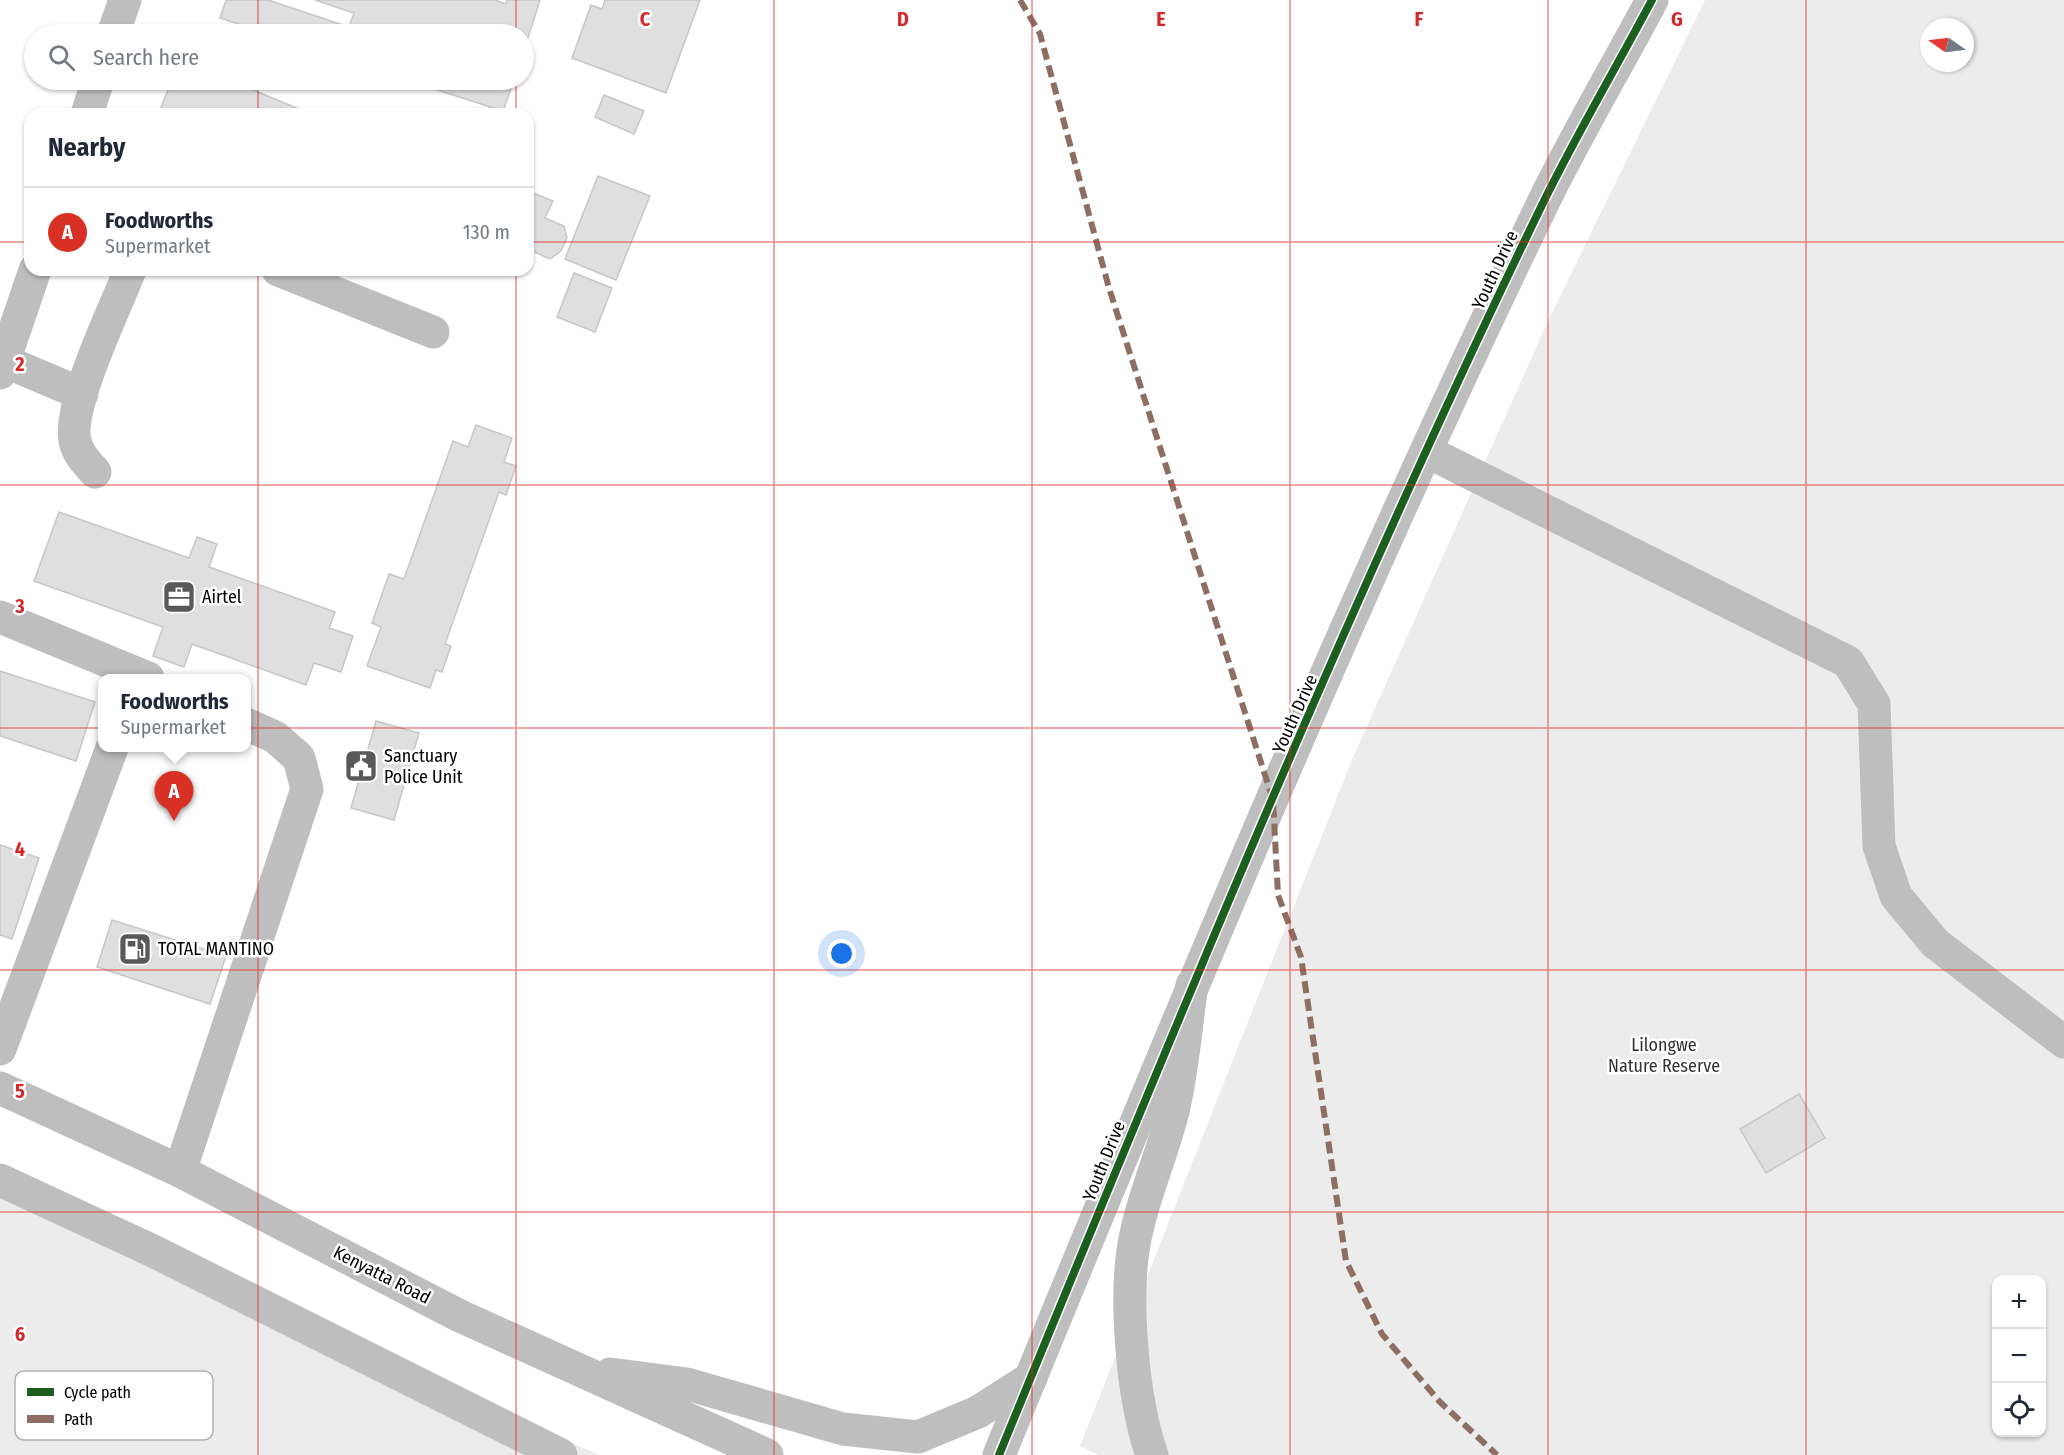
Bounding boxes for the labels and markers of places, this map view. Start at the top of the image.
office icon: Airtel [161,579,197,615]
place label: Airtel [202,586,242,608]
place label: Sanctuary Police Unit [384,745,463,788]
public building icon: Sanctuary Police Unit [343,748,379,784]
pin: A [154,772,194,821]
fuel station icon: TOTAL MANTINO [117,931,153,967]
place label: TOTAL MANTINO [158,938,274,960]

